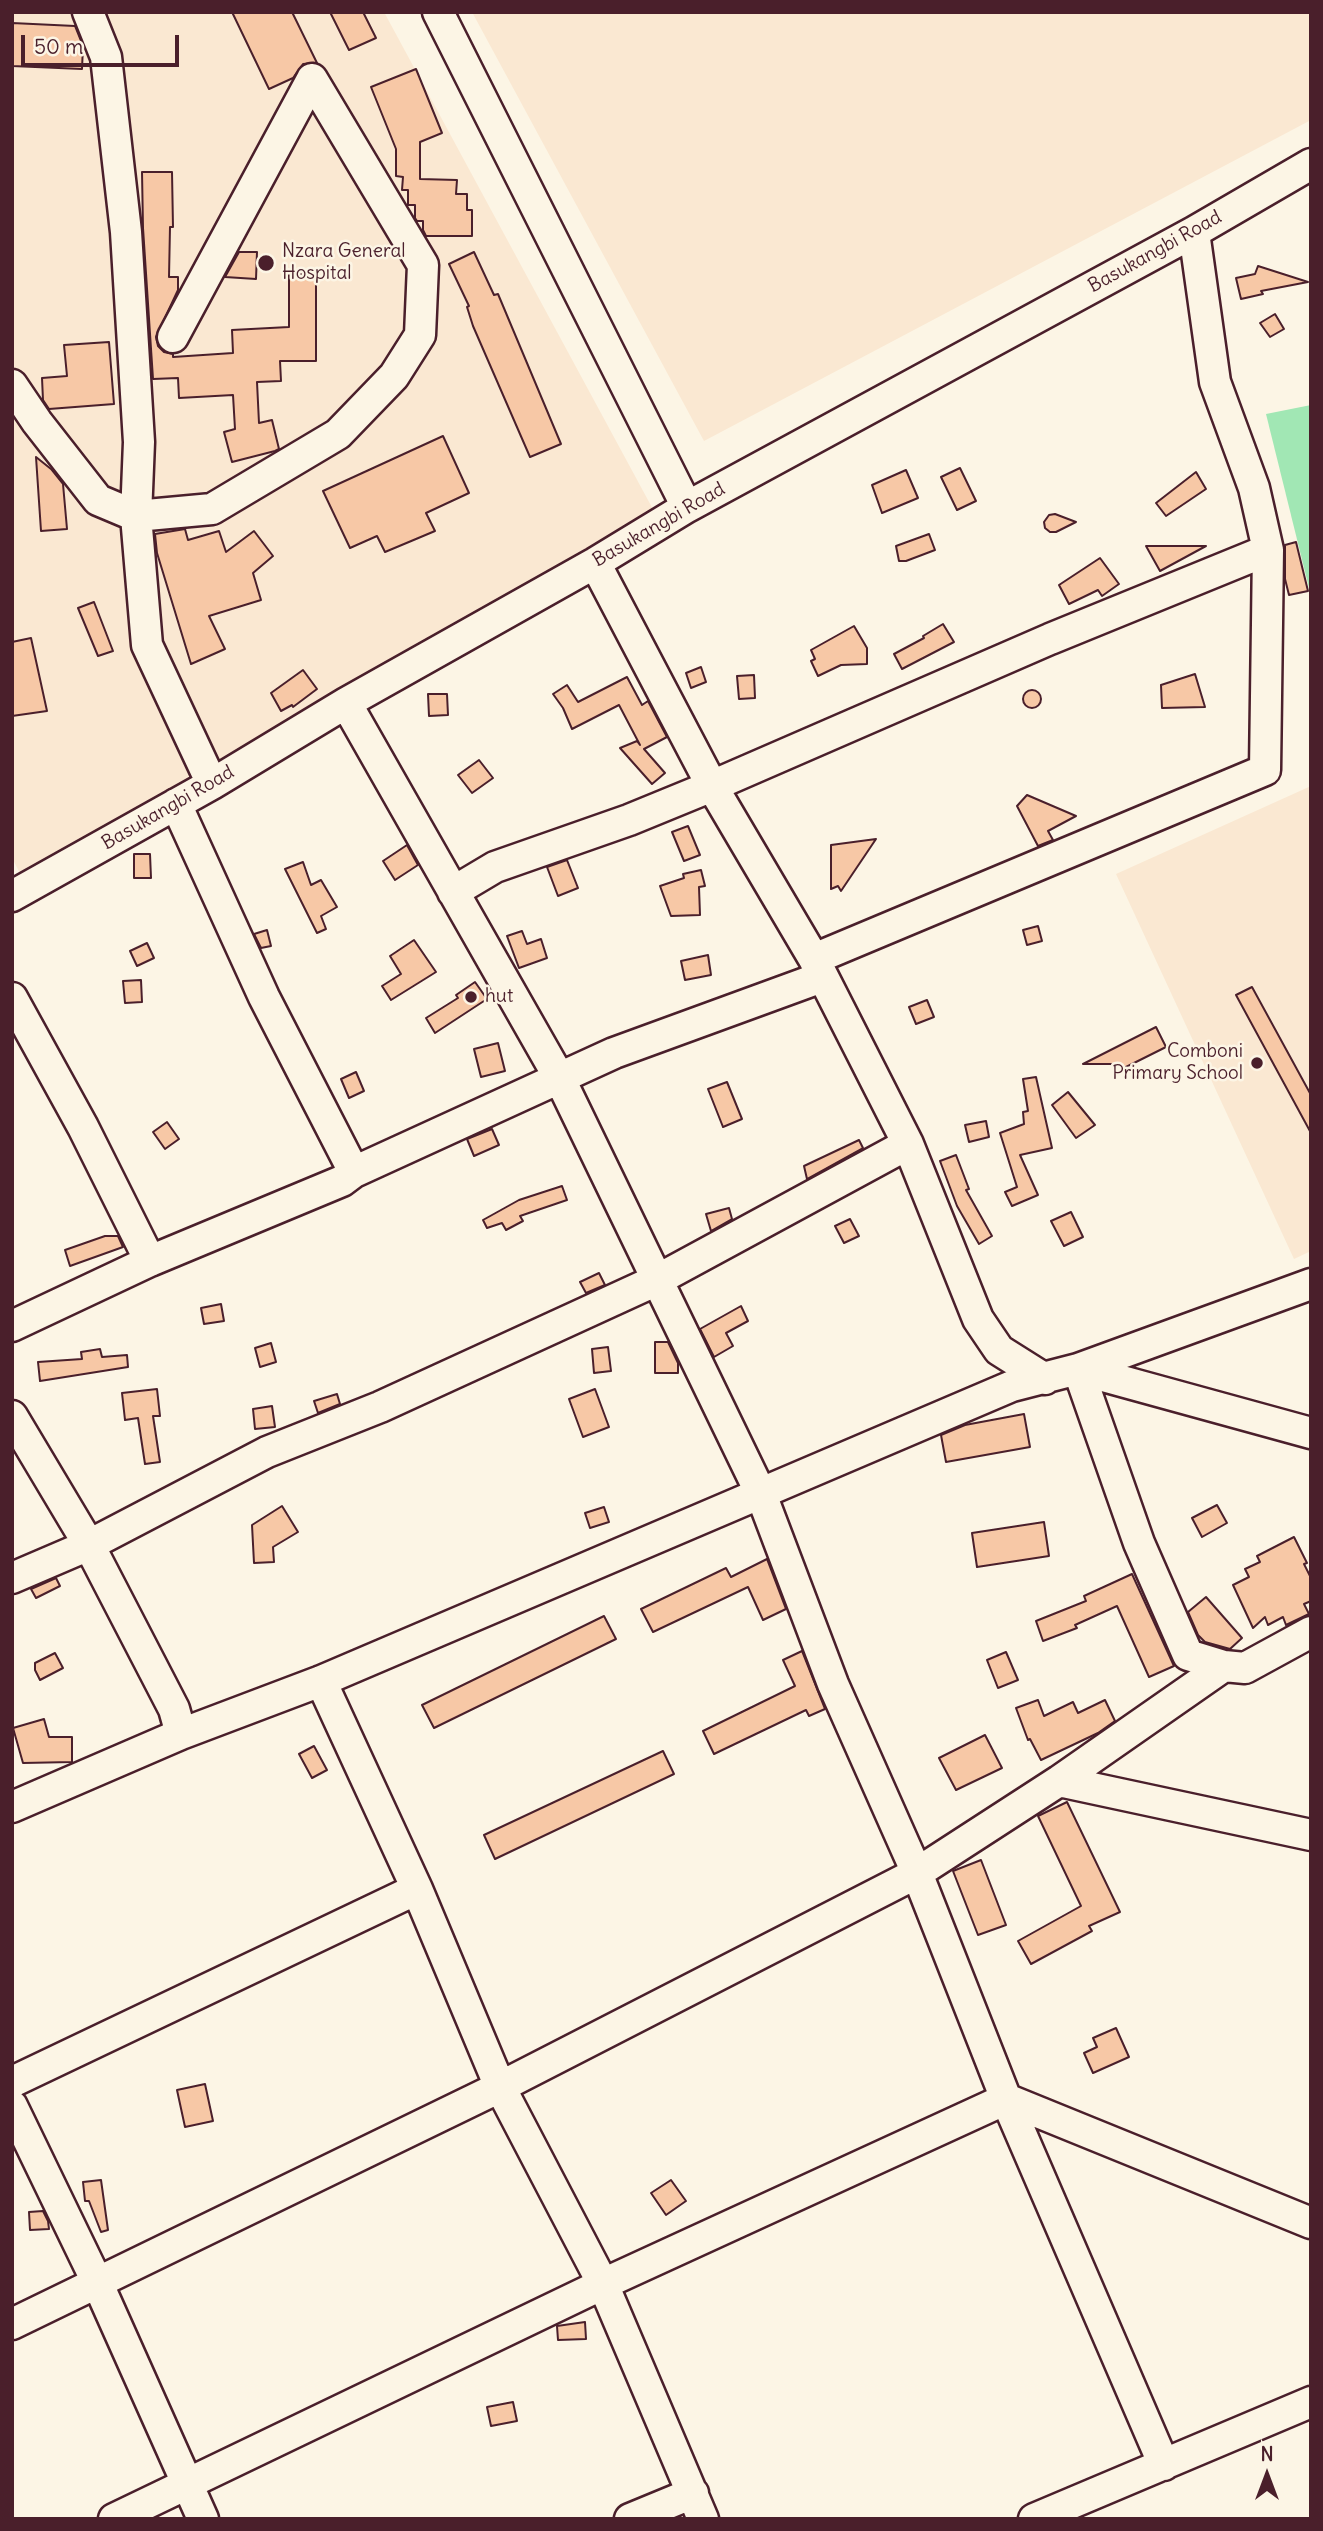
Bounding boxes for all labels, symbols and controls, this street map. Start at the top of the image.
scale bar [24,21,182,65]
text: 50 m [34,33,83,60]
street label: Basukangbi Road [1084,206,1226,298]
place label: Nzara General Hospital [282,241,406,285]
marker: Nzara General Hospital [256,253,276,273]
street label: Basukangbi Road [589,478,729,572]
street label: Basukangbi Road [98,761,238,855]
place label: hut [485,986,513,1008]
marker: hut [463,989,479,1005]
place label: Comboni Primary School [1112,1041,1243,1085]
marker: Comboni Primary School [1249,1055,1265,1071]
north arrow [1232,2440,1302,2510]
text: N [1260,2442,1274,2466]

